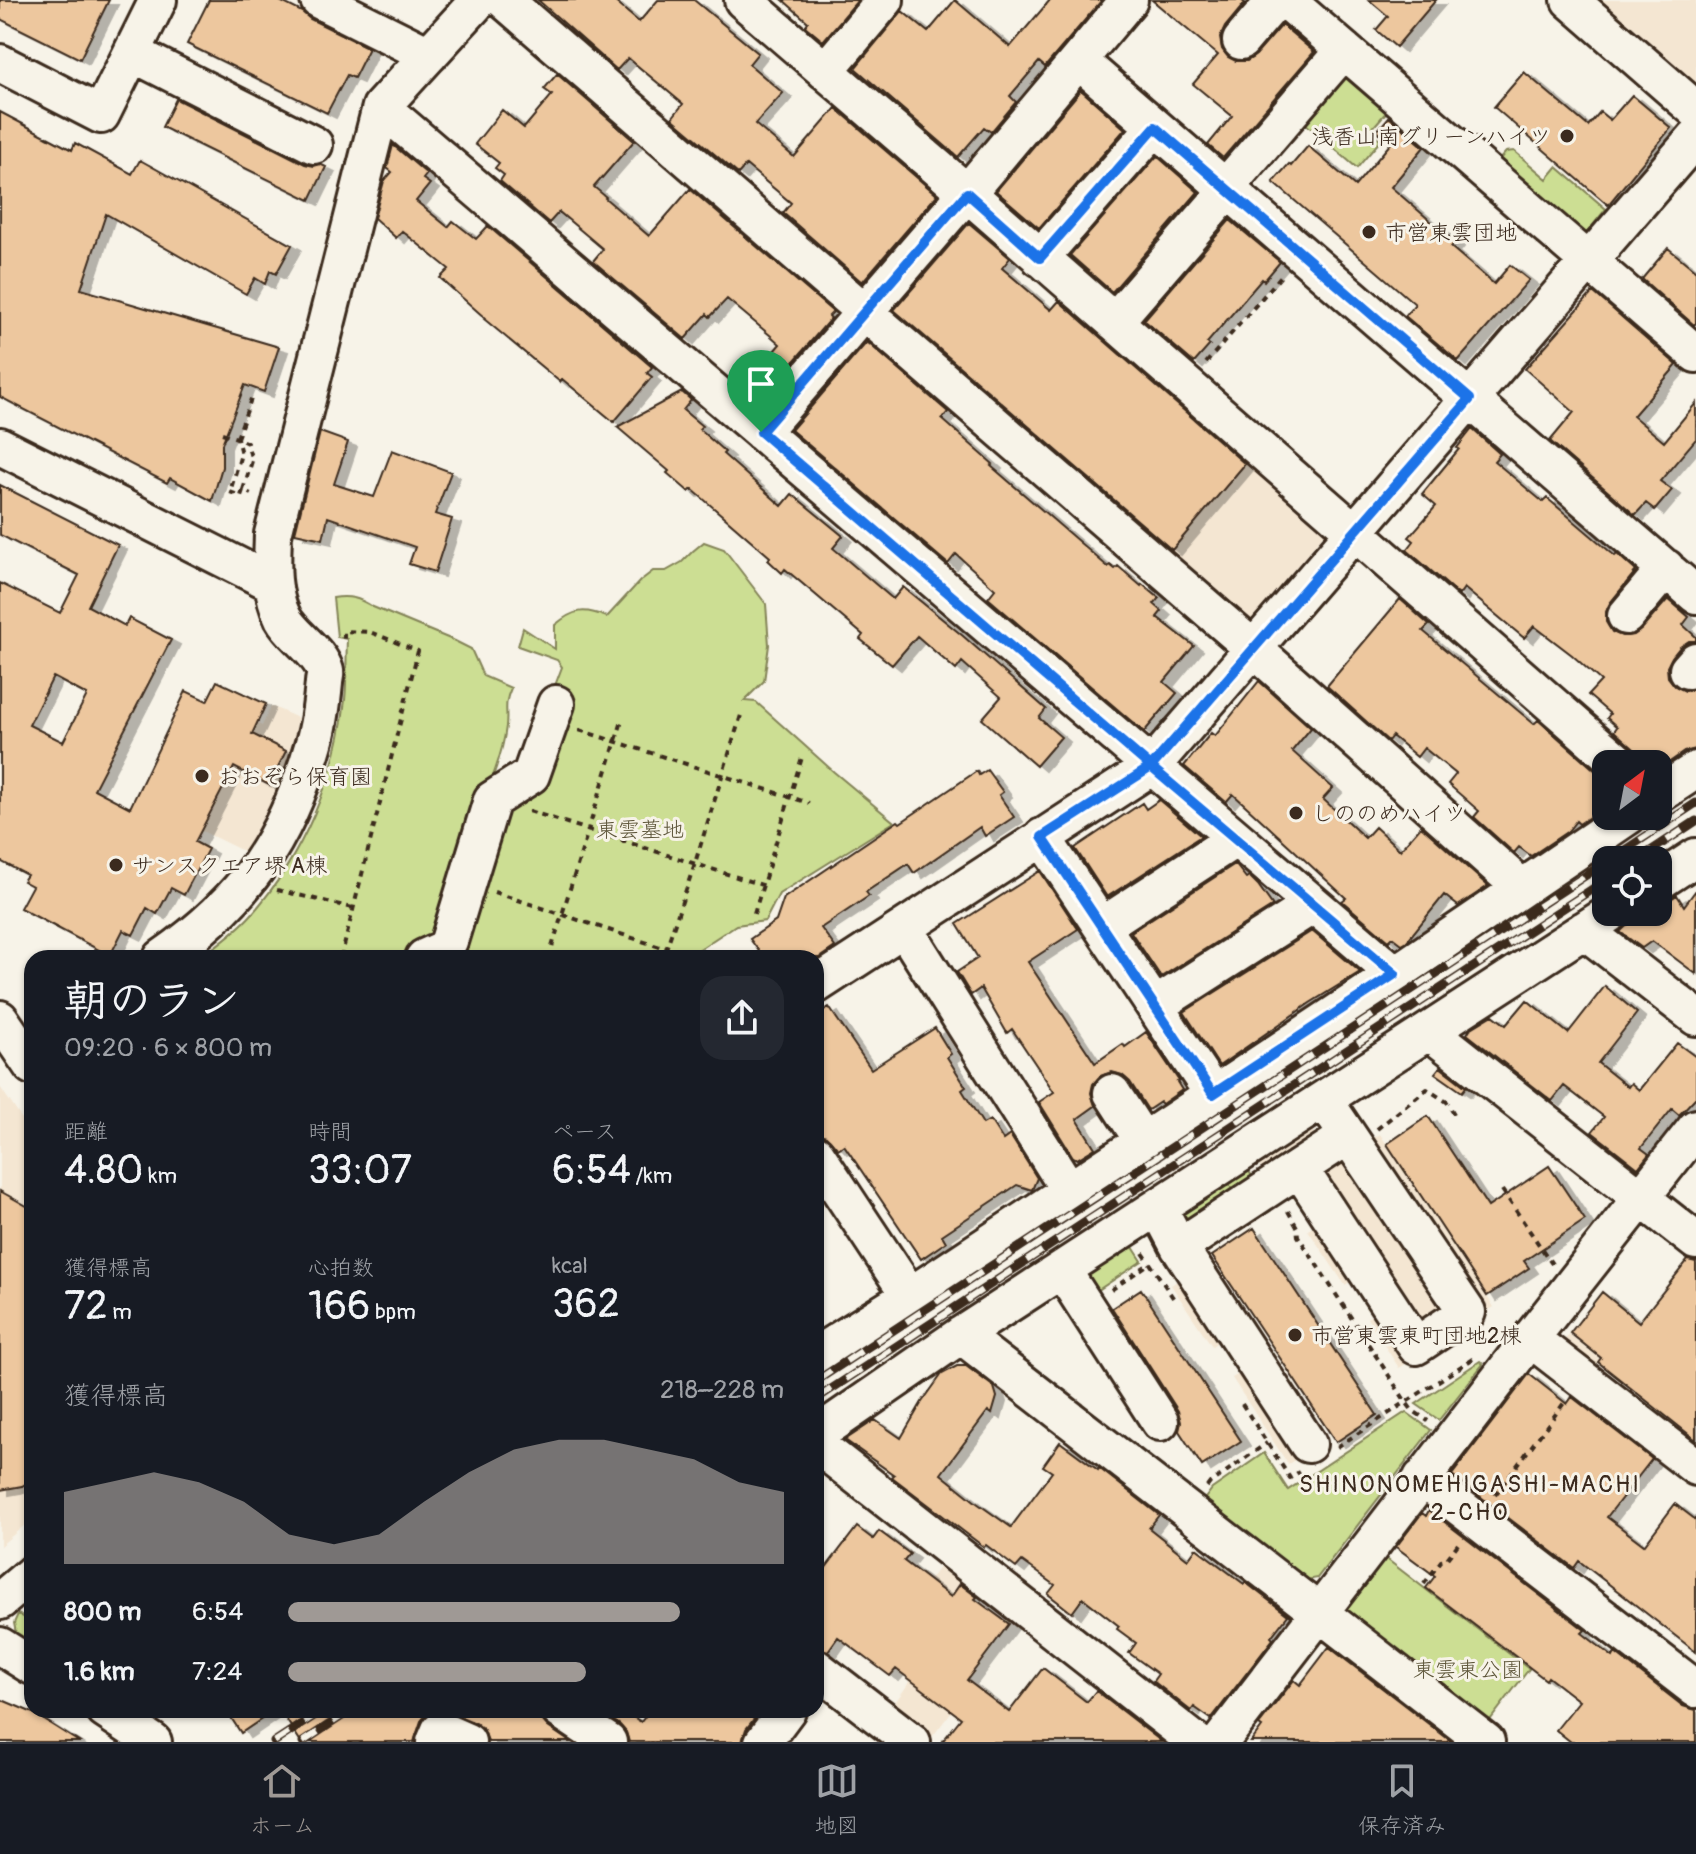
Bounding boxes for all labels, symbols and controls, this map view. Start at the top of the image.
place label: 浅香山南グリーンハイツ [1311,123,1551,151]
marker: 浅香山南グリーンハイツ [1558,127,1576,145]
place label: 市営東雲団地 [1385,219,1517,247]
marker: 市営東雲団地 [1360,223,1378,241]
pin [727,350,795,432]
icon: arrive [739,362,783,406]
north arrow [1592,750,1672,830]
map controls [1592,750,1672,926]
place label: おおぞら保育園 [218,763,372,791]
marker: おおぞら保育園 [193,767,211,785]
place label: しののめハイツ [1312,800,1466,828]
marker: しののめハイツ [1287,804,1305,822]
park label: 東雲墓地 [596,816,684,844]
button: locate [1592,846,1672,926]
place label: サンスクエア堺 A棟 [132,852,327,880]
marker: サンスクエア堺 A棟 [107,856,125,874]
text: 朝のラン [64,974,240,1029]
button: share [700,976,784,1060]
text: 09:20 · 6 × 800 m [64,1032,272,1064]
text: 距離 [64,1118,108,1146]
text: 時間 [308,1118,352,1146]
text: ペース [552,1118,617,1146]
text: 4.80 [64,1146,143,1195]
text: 33:07 [308,1146,412,1195]
text: 6:54 [552,1146,631,1195]
text: km [143,1162,177,1190]
text: /km [631,1162,672,1190]
text: kcal [552,1252,588,1280]
text: 獲得標高 [64,1254,152,1282]
text: 心拍数 [308,1254,374,1282]
text: 362 [552,1280,620,1329]
text: 72 [64,1282,108,1331]
text: 166 [308,1282,370,1331]
text: m [108,1298,132,1326]
text: bpm [370,1298,416,1326]
place label: 市営東雲東町団地2棟 [1311,1322,1521,1350]
marker: 市営東雲東町団地2棟 [1286,1326,1304,1344]
text: 218–228 m [660,1374,784,1406]
text: 獲得標高 [64,1380,168,1412]
district label: SHINONOMEHIGASHI-MACHI 2-CHO [1299,1470,1641,1527]
text: 800 m [64,1596,141,1628]
text: 6:54 [192,1596,243,1628]
text: 1.6 km [64,1656,135,1688]
text: 7:24 [192,1656,242,1688]
park label: 東雲東公園 [1413,1656,1523,1684]
tab: ホーム [250,1759,315,1840]
tab: 地図 [815,1759,859,1840]
tab: 保存済み [1358,1759,1446,1840]

